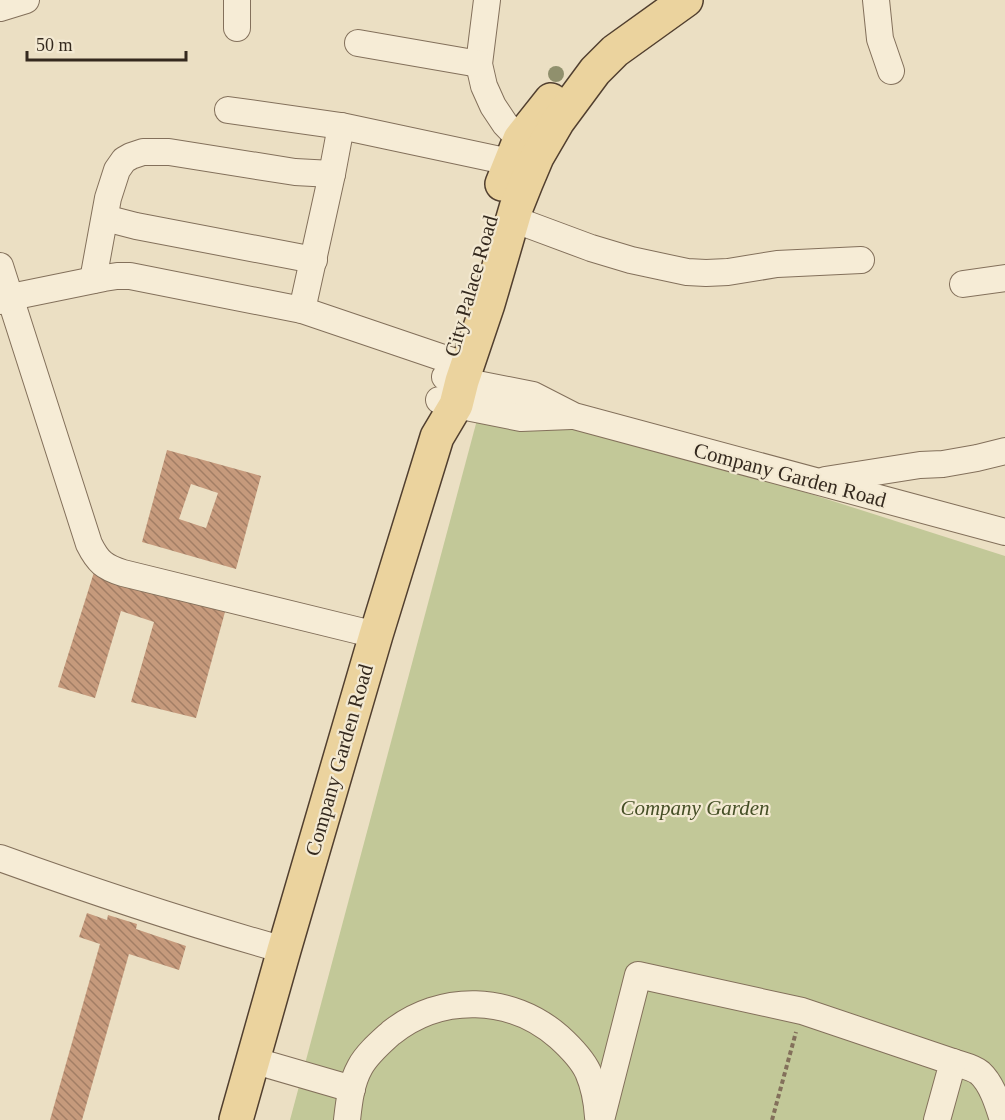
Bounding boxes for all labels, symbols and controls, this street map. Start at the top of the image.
scale bar [27,24,186,62]
text: 50 m [36,35,73,55]
street label: City Palace Road [439,212,503,359]
street label: Company Garden Road [691,438,889,512]
street label: Company Garden Road [300,661,378,859]
park label: Company Garden [620,796,770,820]

